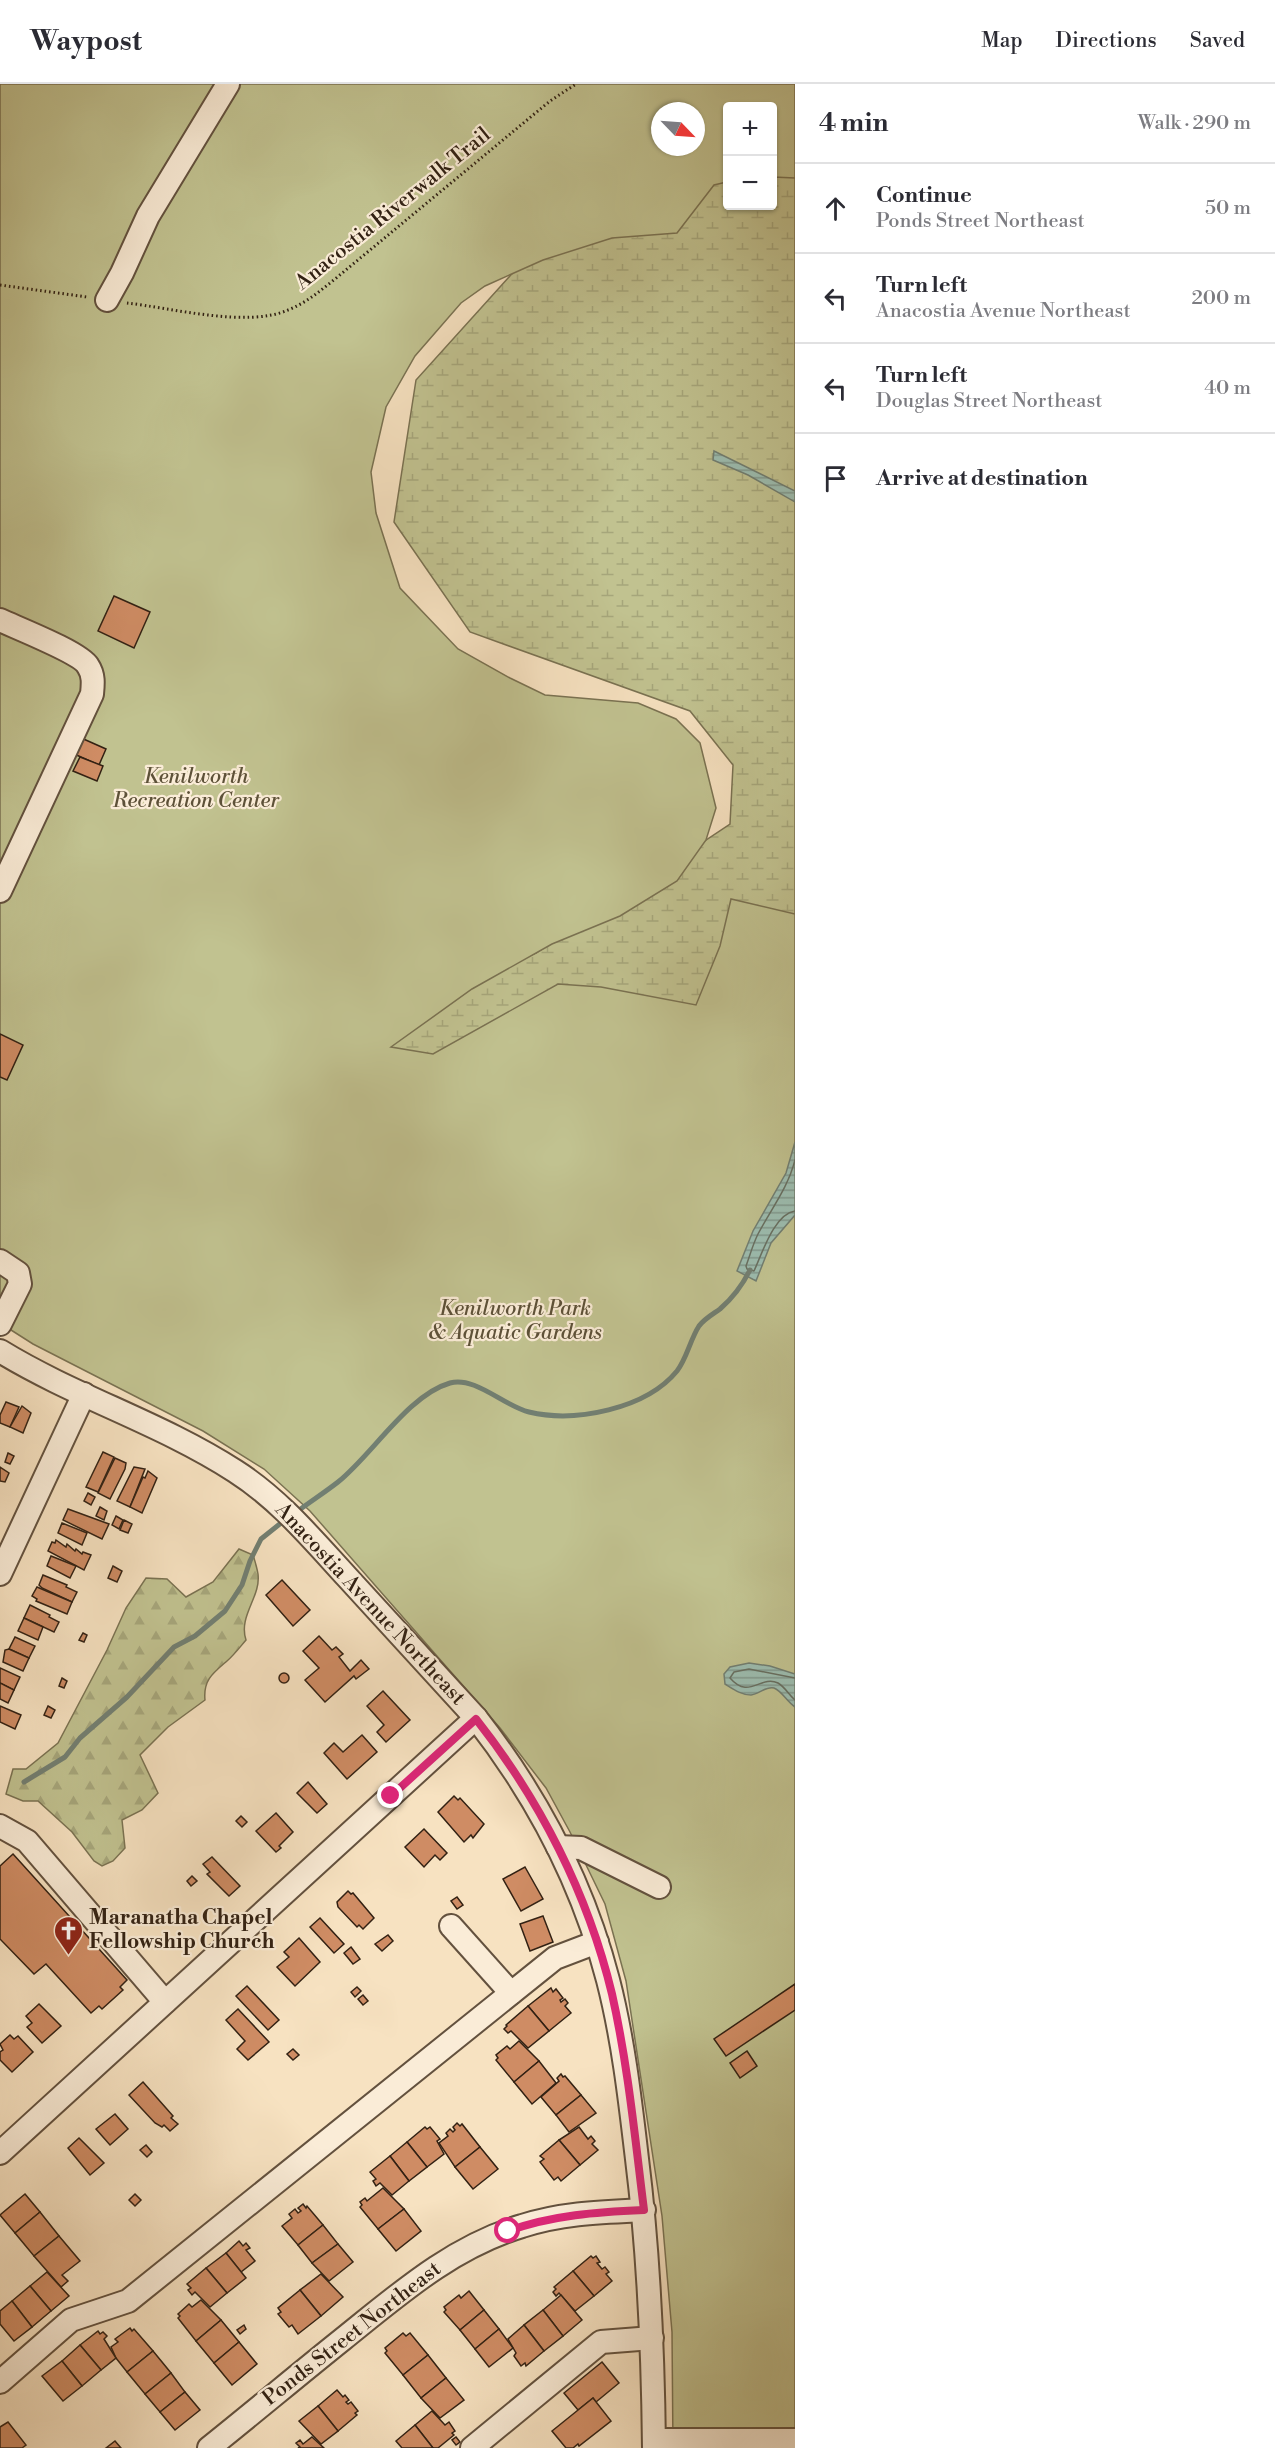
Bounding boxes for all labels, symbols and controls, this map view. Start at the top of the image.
text: Waypost [30,24,142,59]
text: Map [981,28,1023,54]
text: Directions [1056,28,1157,54]
text: Saved [1190,28,1245,54]
north arrow [651,102,705,156]
map controls [723,102,777,210]
button: + [723,102,777,156]
text: 4 min [819,107,889,139]
text: Walk · 290 m [1138,111,1251,136]
street label: Anacostia Riverwalk Trail [289,122,496,297]
button: − [723,156,777,210]
text: Continue [876,182,972,209]
icon: ahead [819,192,852,225]
text: 50 m [1205,196,1251,221]
text: Ponds Street Northeast [876,209,1085,234]
text: Turn left [876,272,967,299]
icon: left [819,282,852,315]
text: 200 m [1191,286,1251,311]
text: Anacostia Avenue Northeast [876,299,1131,324]
text: Turn left [876,362,967,389]
icon: left [819,372,852,405]
text: 40 m [1204,376,1251,401]
text: Douglas Street Northeast [876,389,1102,414]
icon: arrive [819,462,852,495]
text: Arrive at destination [876,465,1088,492]
park label: Kenilworth Recreation Center [112,764,280,814]
park label: Kenilworth Park & Aquatic Gardens [428,1296,602,1346]
street label: Anacostia Avenue Northeast [269,1497,471,1711]
route end [377,1782,403,1808]
place label: Maranatha Chapel Fellowship Church [89,1905,274,1955]
church icon: Maranatha Chapel Fellowship Church [52,1914,84,1956]
route start [494,2217,520,2243]
street label: Ponds Street Northeast [258,2256,447,2412]

